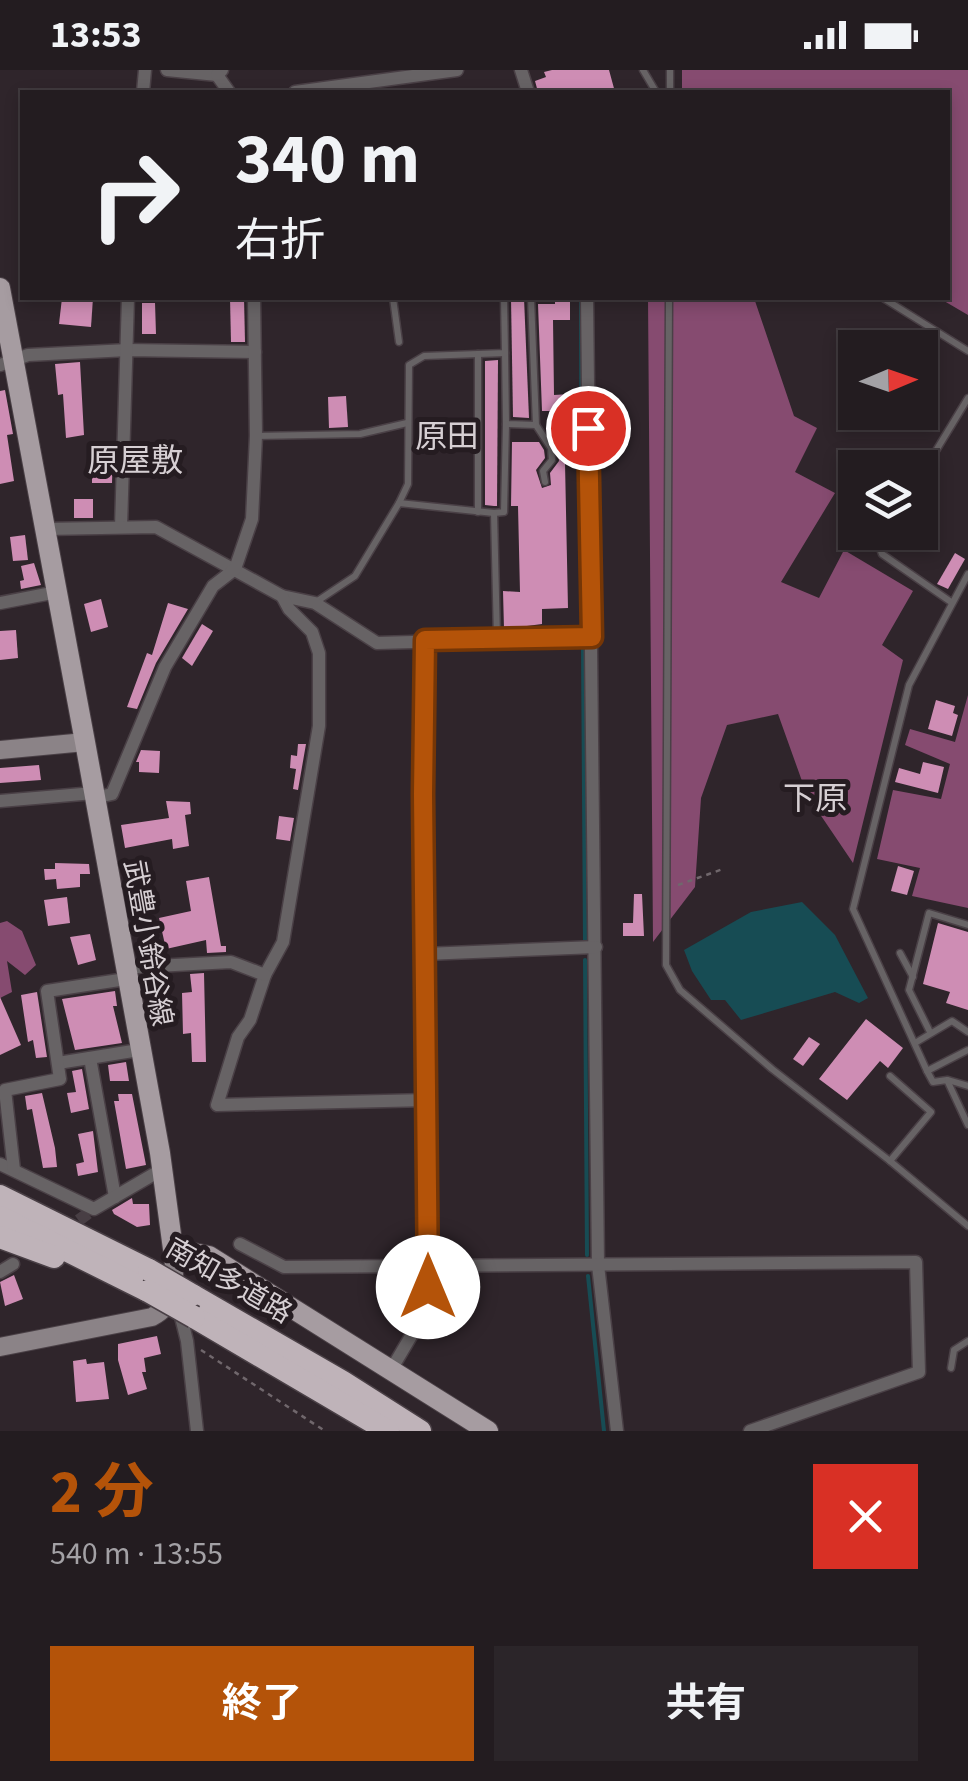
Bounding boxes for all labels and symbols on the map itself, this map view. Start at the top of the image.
north arrow [838,330,938,430]
pin [546,386,631,471]
district label: 原田 [415,414,479,460]
district label: 原屋敷 [87,438,183,484]
district label: 下原 [783,776,847,822]
street label: 武豊小鈴谷線 [114,857,182,1029]
street label: 南知多道路 [158,1229,300,1333]
position arrow [376,1235,480,1339]

